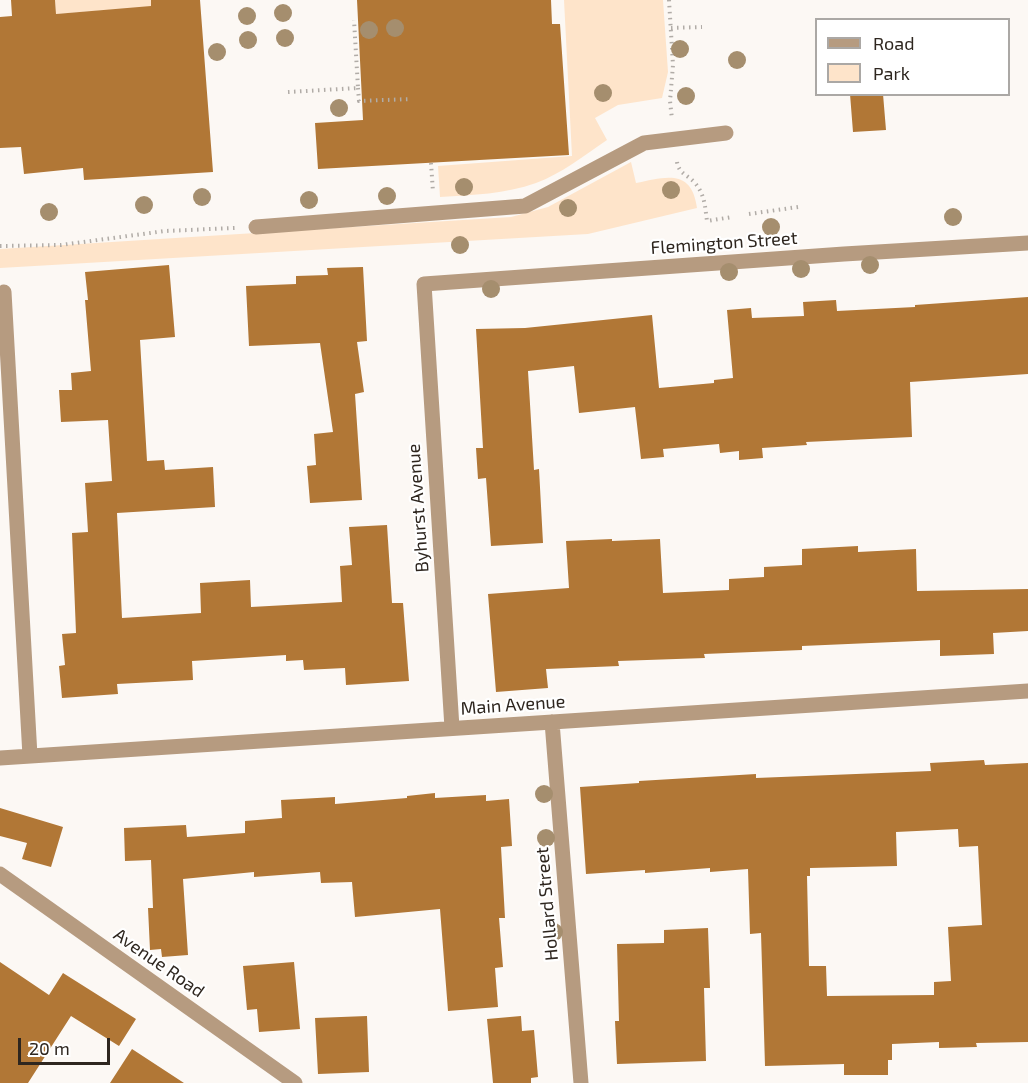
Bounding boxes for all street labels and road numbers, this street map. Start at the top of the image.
street label: Flemington Street [650,227,798,259]
street label: Byhurst Avenue [403,443,433,573]
street label: Main Avenue [460,691,566,719]
street label: Hollard Street [531,846,563,962]
street label: Avenue Road [109,924,209,1002]

